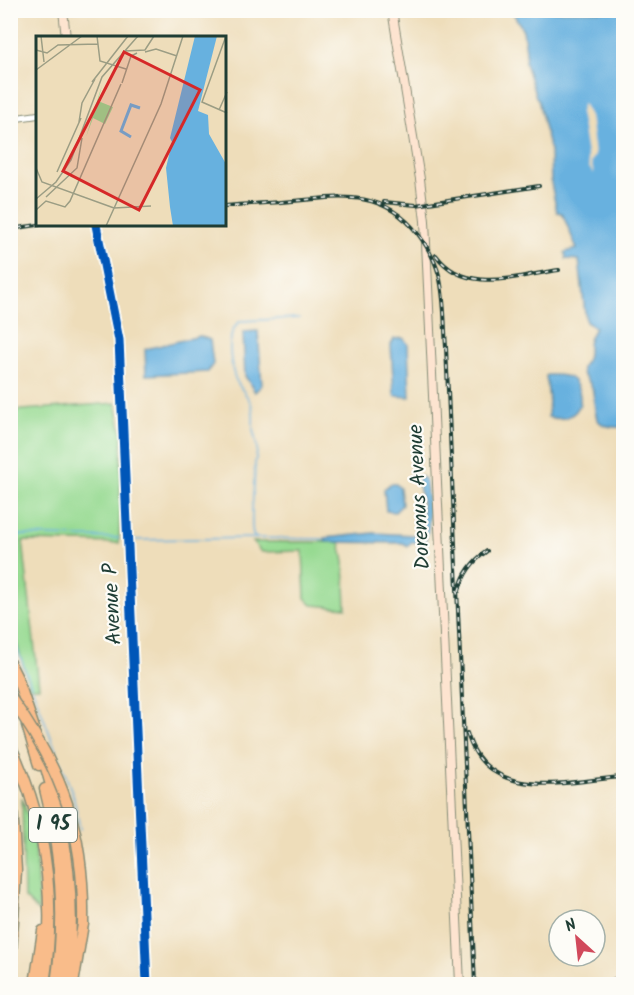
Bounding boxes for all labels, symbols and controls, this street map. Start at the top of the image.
inset map [36,36,226,226]
street label: Doremus Avenue [400,423,440,570]
street label: Avenue P [94,562,132,646]
road number: I 95 [29,808,77,842]
north arrow [547,908,607,968]
text: N [561,913,581,939]

